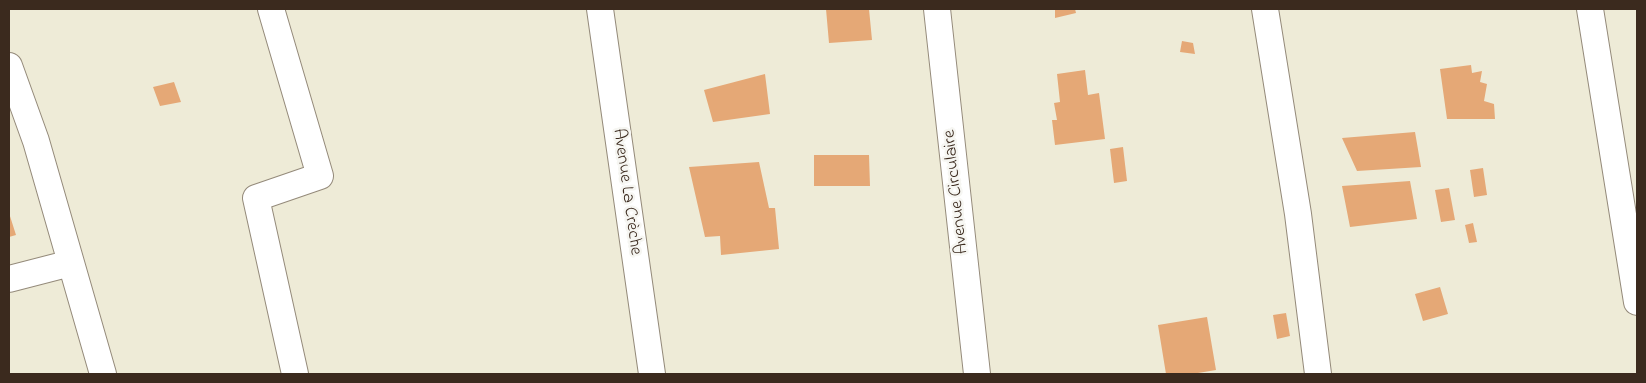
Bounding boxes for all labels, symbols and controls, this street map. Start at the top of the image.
street label: Avenue La Crèche [606,127,646,257]
street label: Avenue Circulaire [940,129,974,255]

